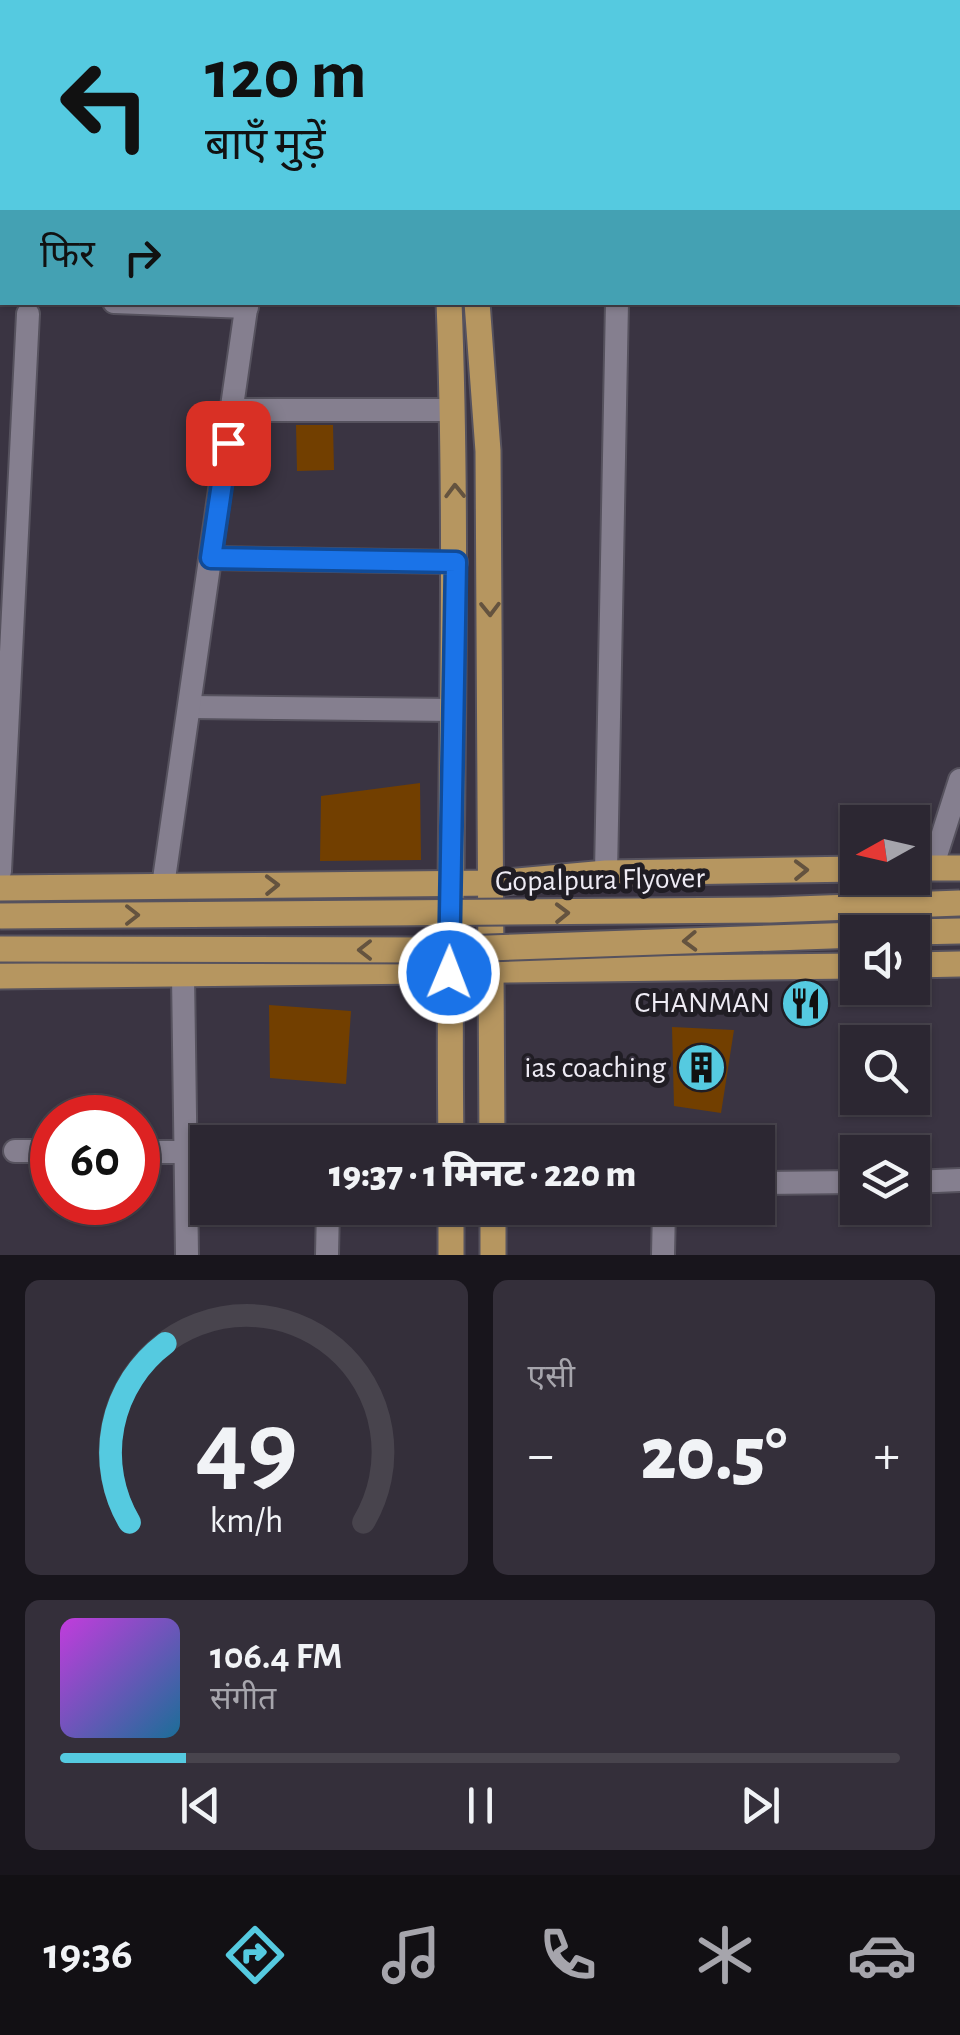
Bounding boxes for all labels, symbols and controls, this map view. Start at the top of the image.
icon: left [40,40,170,170]
text: 120 m [205,41,367,111]
text: बाएँ मुड़ें [205,123,326,168]
icon: right [115,230,170,285]
text: फिर [40,237,95,275]
pin [186,401,271,486]
icon: arrive [201,416,256,471]
one-way arrow [444,483,465,499]
one-way arrow [479,602,501,618]
north arrow [840,805,930,895]
map controls [840,805,930,1225]
one-way arrow [794,859,809,881]
street label: Gopalpura Flyover [495,863,706,897]
one-way arrow [265,874,281,895]
one-way arrow [556,902,571,924]
one-way arrow [126,904,141,926]
button: sound [840,915,930,1005]
position arrow [397,921,501,1025]
one-way arrow [682,930,698,951]
one-way arrow [357,939,372,961]
restaurant icon: CHANMAN [779,977,831,1029]
place label: CHANMAN [635,988,770,1018]
button: search [840,1025,930,1115]
building icon: ias coaching [675,1042,727,1094]
place label: ias coaching [524,1053,666,1083]
speed limit sign: 60 [30,1095,160,1225]
button: layers [840,1135,930,1225]
text: 19:37 · 1 मिनट · 220 m [329,1156,636,1194]
text: एसी [528,1361,575,1393]
text: 49 [195,1397,298,1501]
text: 20.5° [640,1418,787,1493]
text: − [528,1428,554,1483]
text: + [874,1428,900,1483]
text: km/h [209,1503,283,1539]
text: 106.4 FM [210,1638,343,1676]
text: संगीत [210,1683,276,1715]
icon: previous [173,1778,228,1833]
icon: pause [453,1778,508,1833]
icon: next [733,1778,788,1833]
icon: directions [220,1920,290,1990]
icon: music [376,1920,446,1990]
icon: phone [533,1920,603,1990]
icon: climate [690,1920,760,1990]
icon: car [847,1920,917,1990]
text: 19:36 [43,1932,133,1977]

